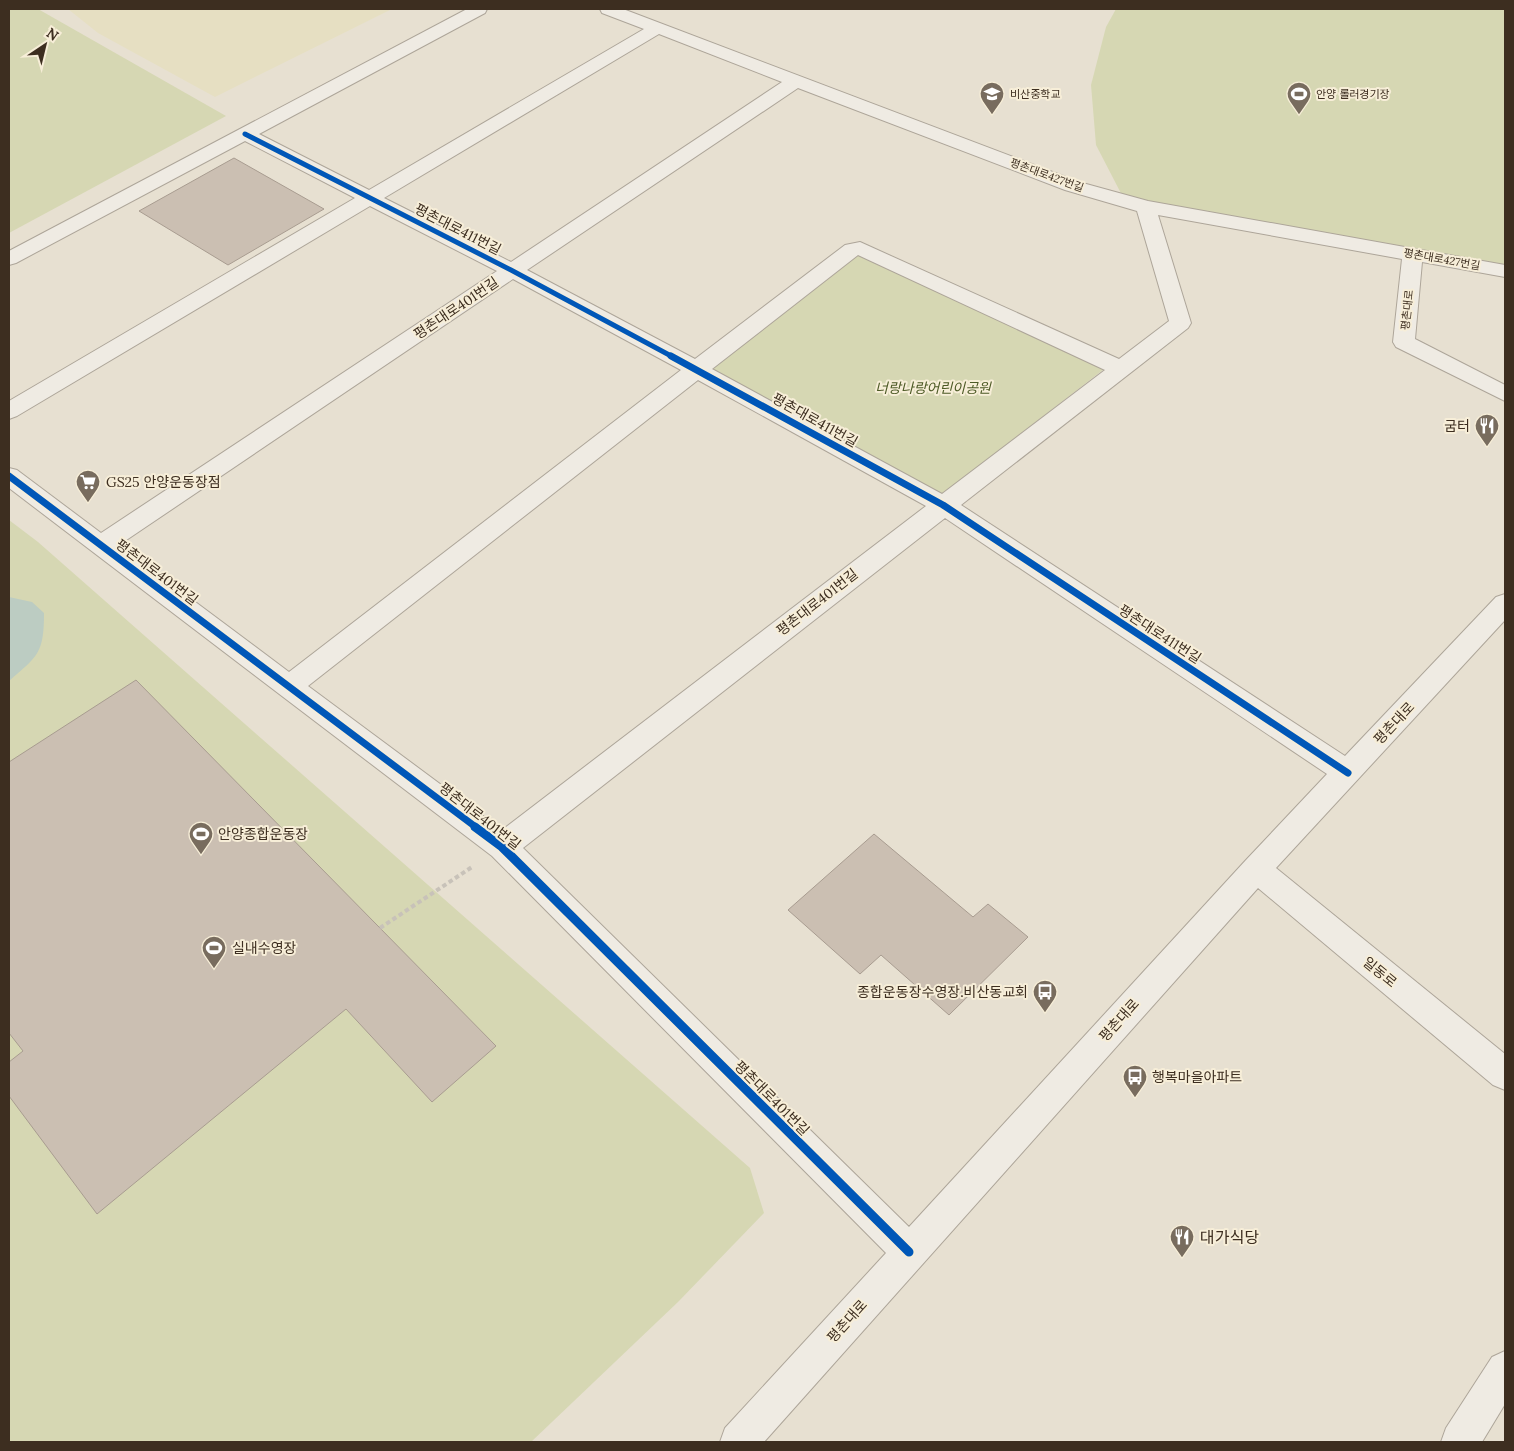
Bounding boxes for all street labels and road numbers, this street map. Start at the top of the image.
street label: 평촌대로427번길 [1008,155,1086,195]
street label: 평촌대로411번길 [412,199,504,259]
street label: 평촌대로427번길 [1403,245,1481,273]
street label: 평촌대로401번길 [410,273,502,343]
street label: 평촌대로 [1398,289,1416,331]
street label: 평촌대로411번길 [769,389,861,451]
street label: 평촌대로401번길 [112,535,202,609]
street label: 평촌대로401번길 [773,565,861,639]
street label: 평촌대로411번길 [1115,601,1205,667]
street label: 평촌대로 [1370,698,1418,748]
street label: 평촌대로401번길 [436,779,524,853]
street label: 일동로 [1359,953,1401,991]
street label: 평촌대로 [1095,995,1143,1045]
street label: 평촌대로401번길 [731,1057,813,1139]
street label: 평촌대로 [823,1296,871,1346]

